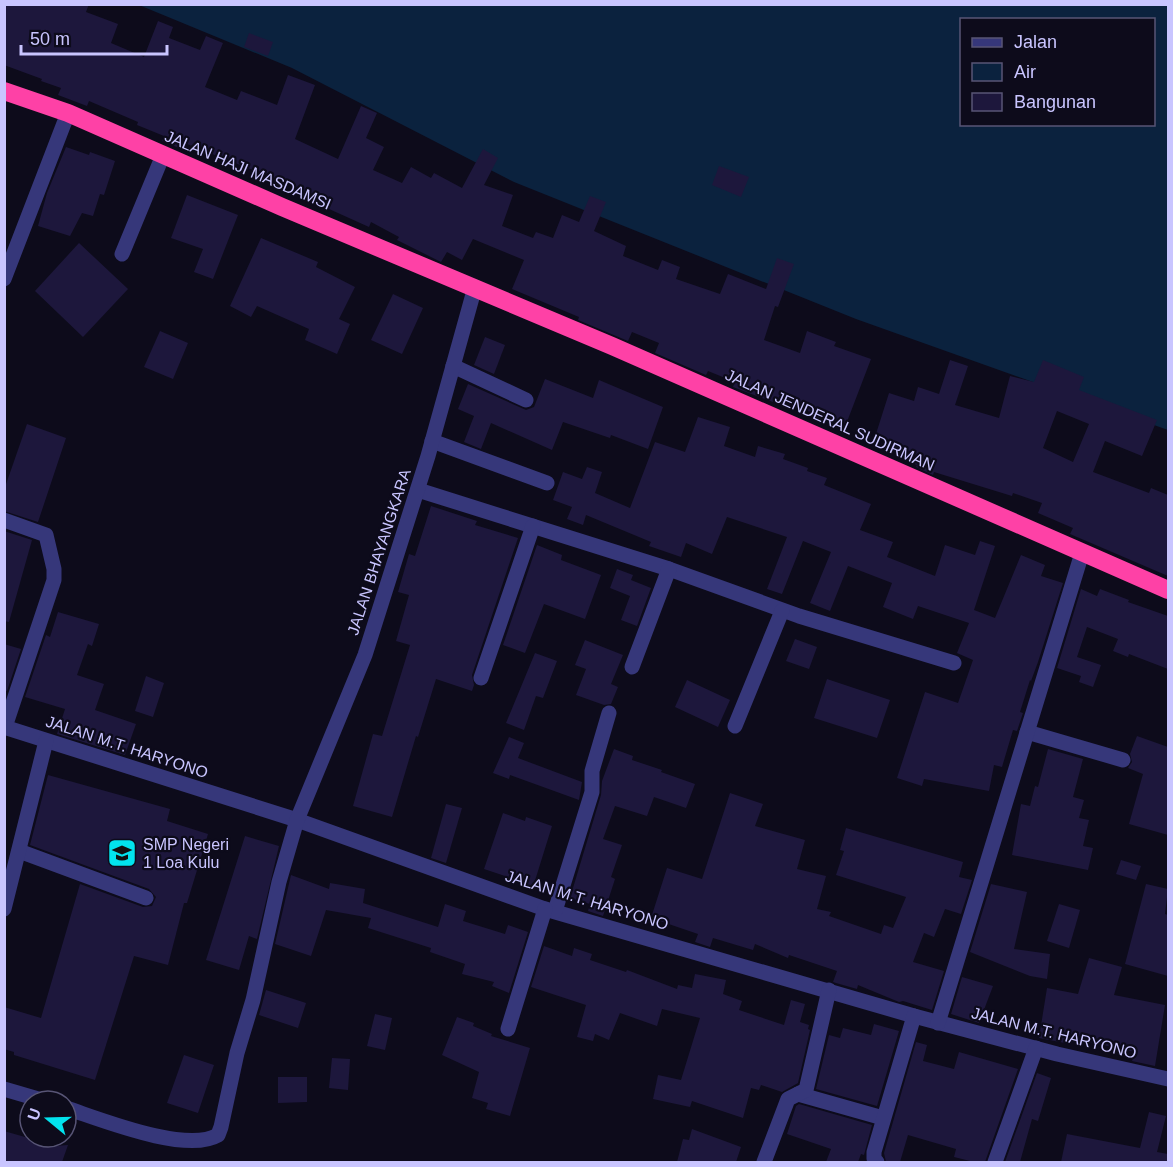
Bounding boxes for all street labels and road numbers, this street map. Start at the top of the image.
street label: JALAN HAJI MASDAMSI [162,127,334,213]
street label: JALAN JENDERAL SUDIRMAN [723,366,937,474]
street label: JALAN BHAYANGKARA [344,466,414,637]
street label: JALAN M.T. HARYONO [44,713,210,781]
street label: JALAN M.T. HARYONO [503,867,671,933]
street label: JALAN M.T. HARYONO [970,1004,1138,1062]

